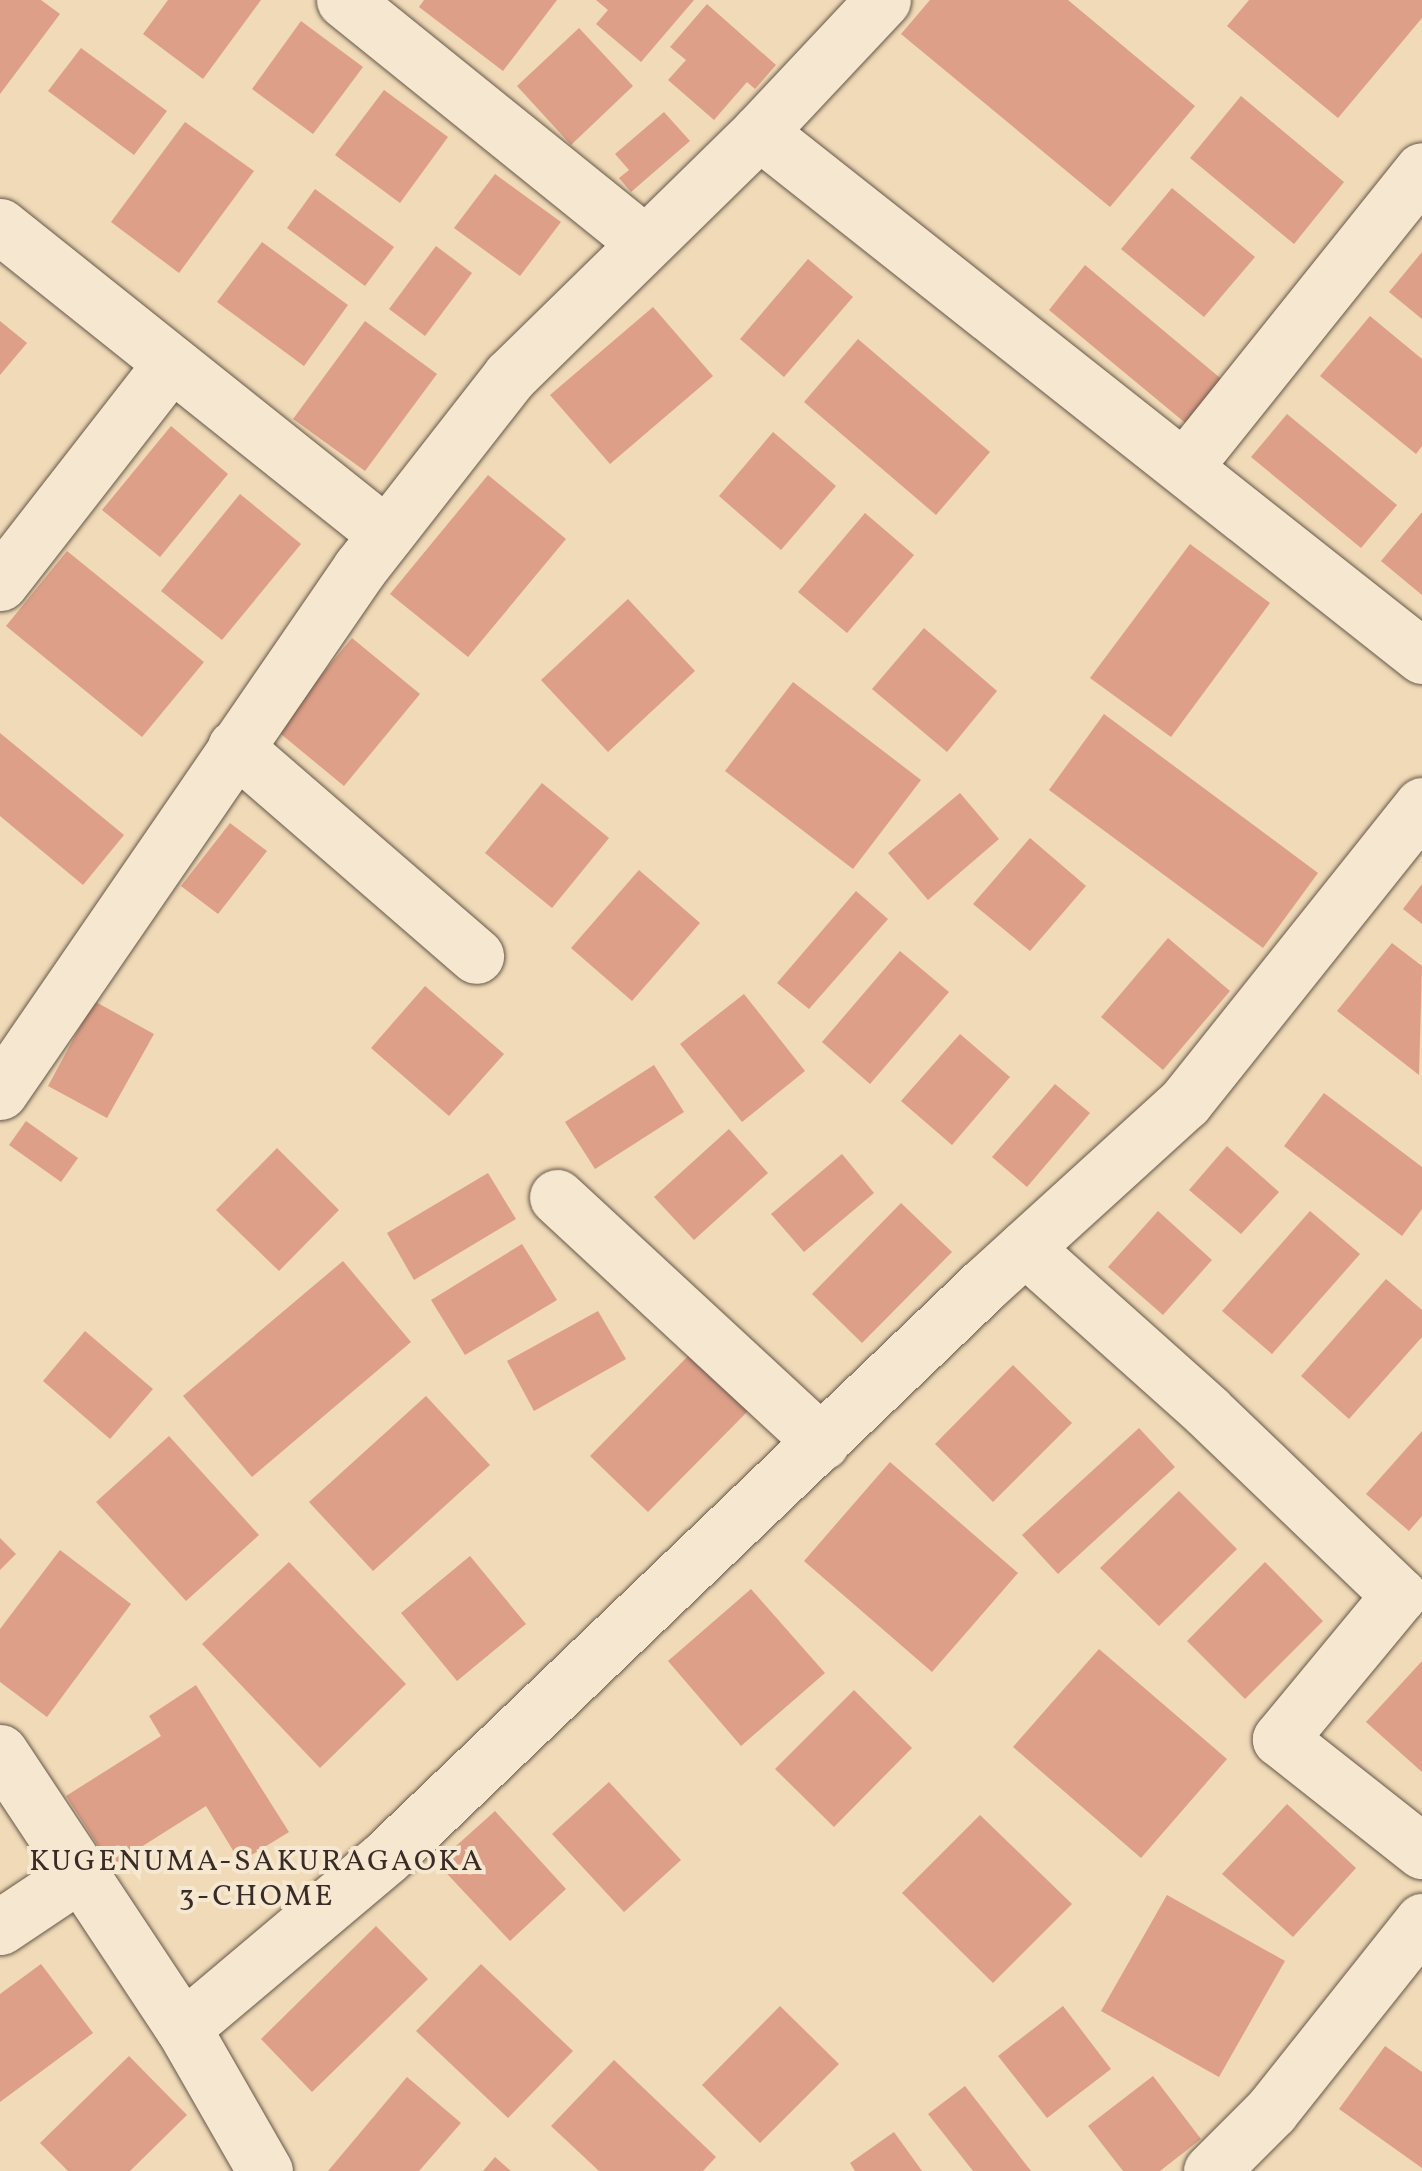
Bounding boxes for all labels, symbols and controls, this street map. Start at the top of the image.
district label: KUGENUMA-SAKURAGAOKA 3-CHOME [29,1844,485,1914]

